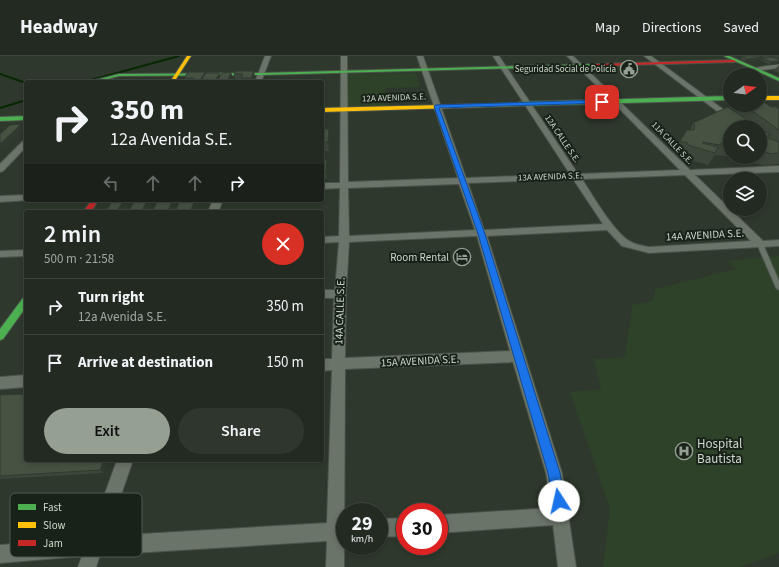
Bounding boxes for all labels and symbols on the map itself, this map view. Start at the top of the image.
public building icon: Seguridad Social de Policía [619,59,639,79]
place label: Seguridad Social de Policía [515,63,616,76]
north arrow [723,68,767,112]
pin [585,85,619,119]
street label: 12A AVENIDA S.E. [362,90,426,106]
street label: 12A CALLE S.E. [541,113,583,165]
street label: 11A CALLE S.E. [648,119,696,167]
street label: 13A AVENIDA S.E. [518,169,582,185]
street label: 14A AVENIDA S.E. [665,225,745,245]
hotel icon: Room Rental [452,247,472,267]
place label: Room Rental [390,250,449,265]
street label: 14A CALLE S.E. [331,277,349,345]
street label: 15A AVENIDA S.E. [380,351,460,371]
place label: Hospital Bautista [697,435,742,468]
hospital icon: Hospital Bautista [674,441,694,461]
position arrow [538,480,580,522]
legend [10,493,142,557]
text: Fast [43,500,62,515]
speed limit sign: 30 [396,503,448,555]
text: Slow [43,518,66,533]
text: Jam [43,536,63,551]

